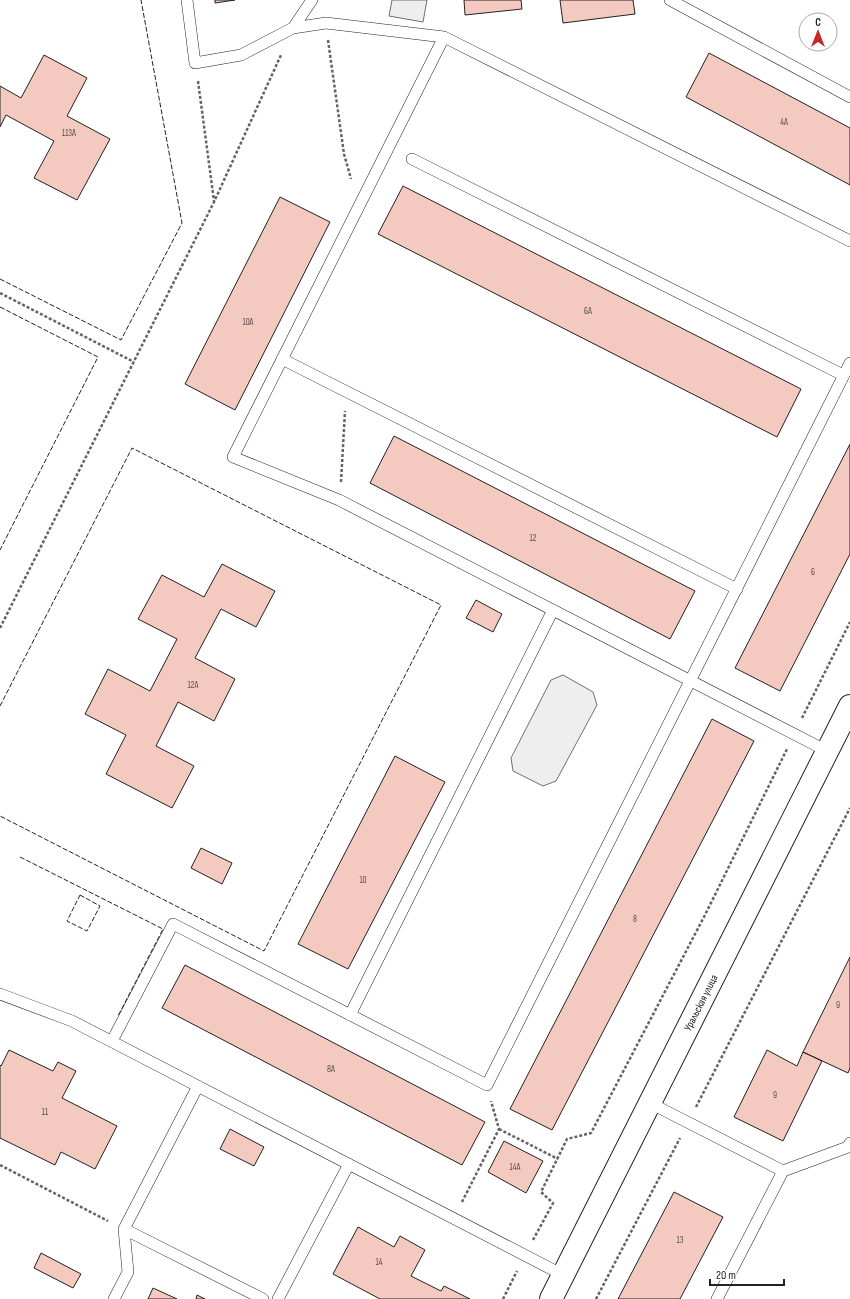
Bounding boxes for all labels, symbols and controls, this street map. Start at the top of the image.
north arrow [798,12,838,52]
text: С [815,16,821,29]
house number: 4А [780,117,788,128]
house number: 113А [62,128,76,139]
house number: 6А [584,306,592,317]
house number: 10А [243,317,254,328]
house number: 12 [530,533,537,544]
house number: 6 [811,567,815,578]
house number: 12А [188,680,199,691]
house number: 10 [359,875,367,886]
house number: 8 [633,914,637,925]
street label: Уральская улица [681,972,720,1033]
house number: 9 [836,1000,840,1011]
house number: 8А [327,1064,335,1075]
house number: 9 [773,1090,777,1101]
house number: 11 [42,1107,49,1118]
house number: 14А [510,1162,521,1173]
house number: 13 [677,1235,684,1246]
house number: 14 [376,1257,383,1268]
scale bar [710,1261,784,1287]
text: 20 m [716,1268,736,1283]

